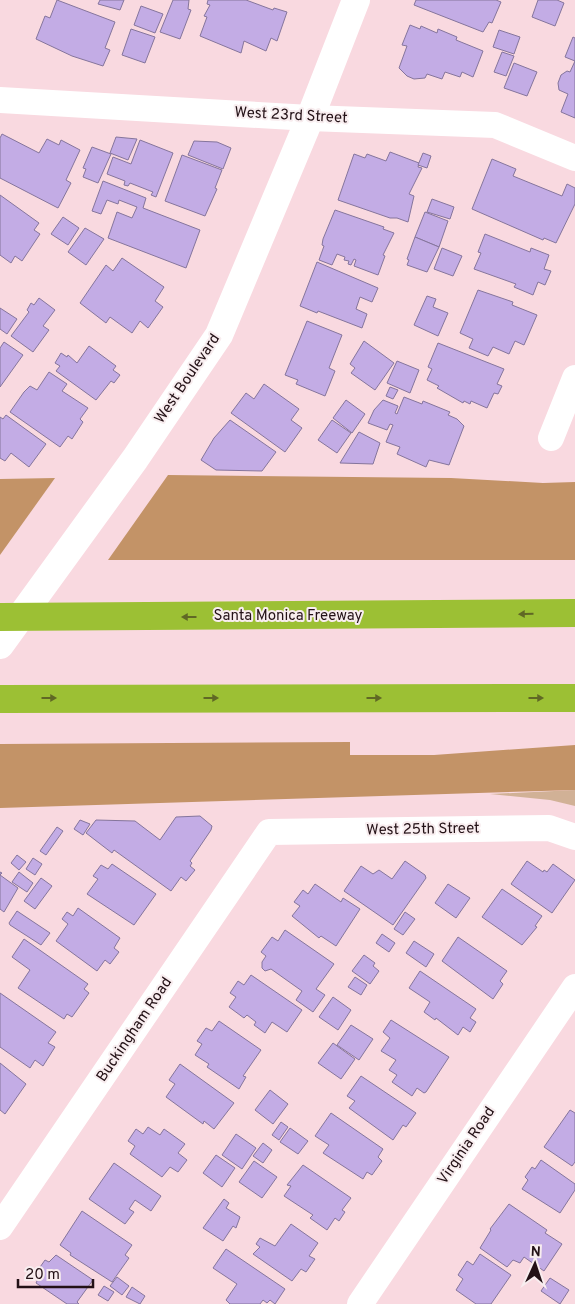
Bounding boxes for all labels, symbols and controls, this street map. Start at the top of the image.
street label: West 23rd Street [234,104,348,128]
street label: West Boulevard [151,331,225,427]
street label: Santa Monica Freeway [213,607,363,626]
one-way arrow [518,610,534,618]
one-way arrow [181,613,197,621]
one-way arrow [41,694,57,702]
one-way arrow [203,694,219,702]
one-way arrow [366,694,382,702]
one-way arrow [528,694,544,702]
street label: West 25th Street [366,820,480,840]
street label: Buckingham Road [93,974,177,1086]
street label: Virginia Road [434,1104,500,1188]
north arrow [510,1239,560,1289]
text: N [530,1244,541,1261]
scale bar [18,1256,92,1288]
text: 20 m [25,1266,60,1285]

